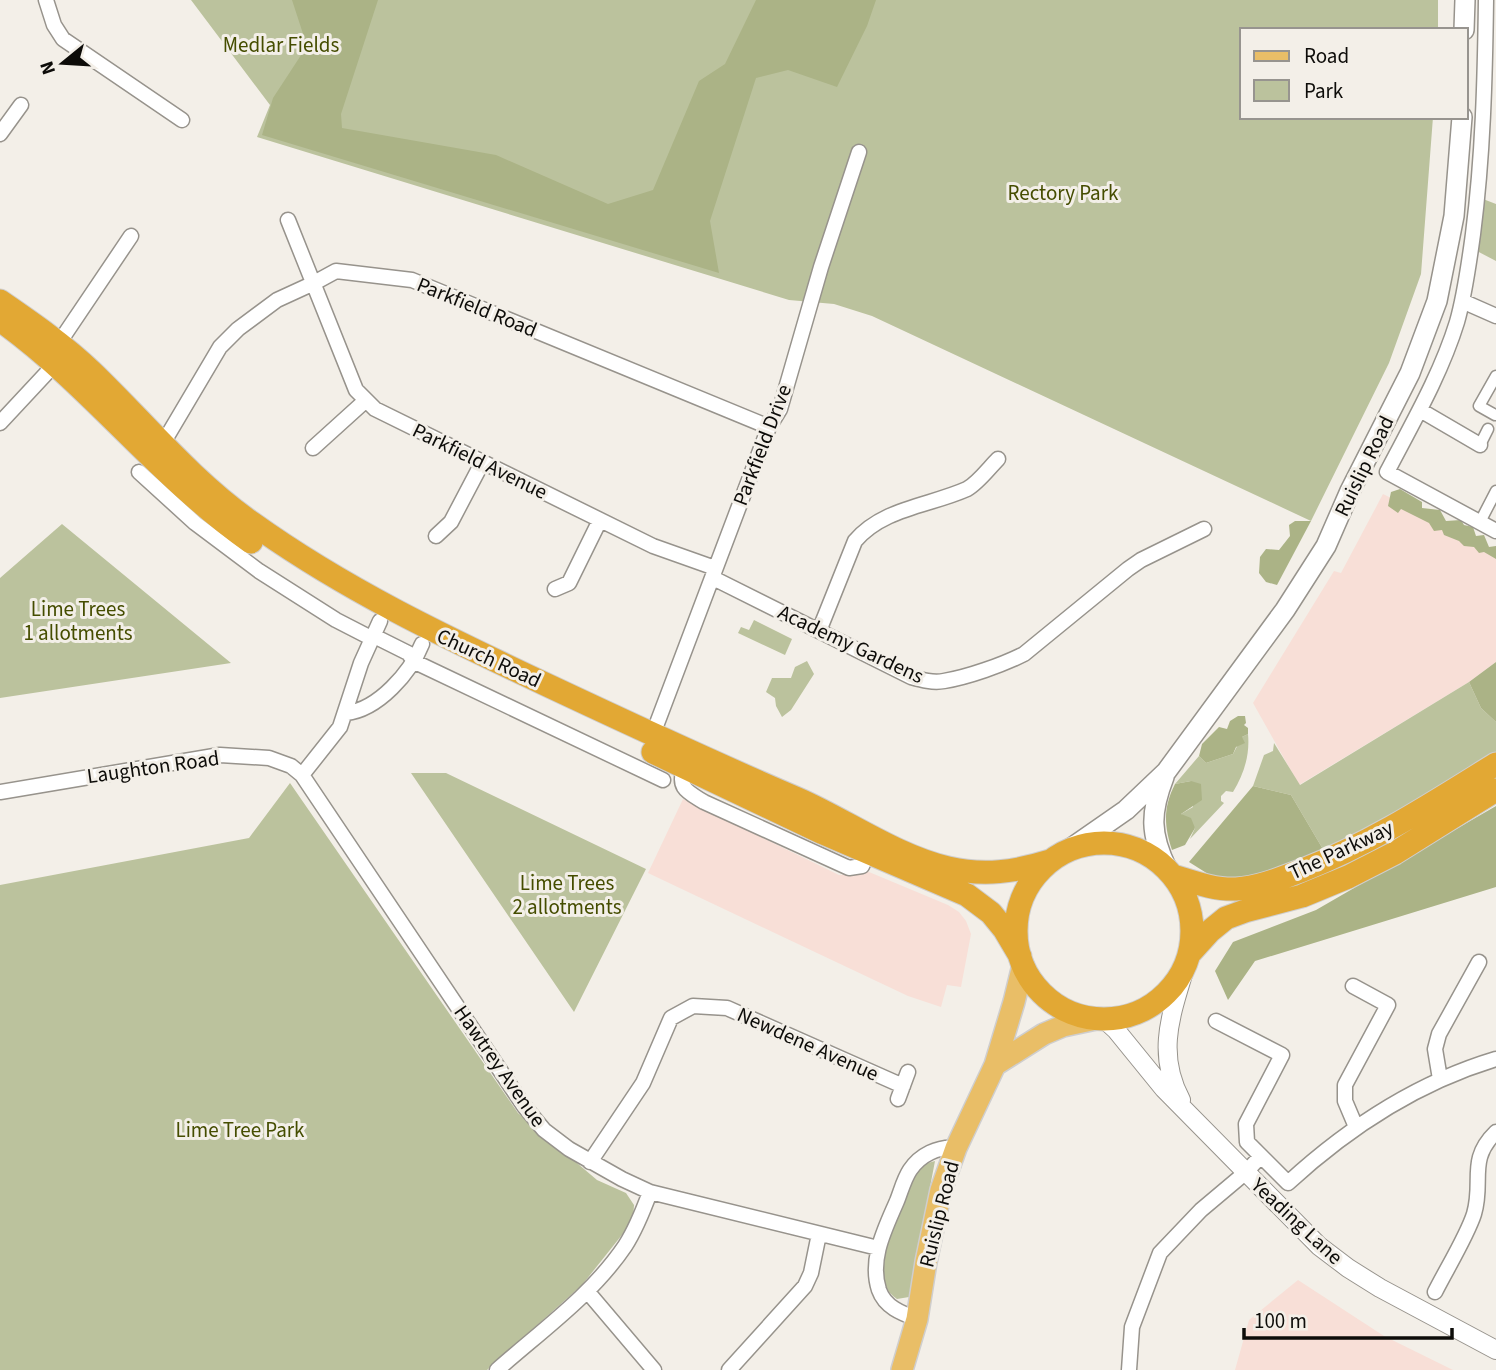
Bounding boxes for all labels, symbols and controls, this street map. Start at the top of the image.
north arrow [28,28,98,98]
legend [1240,28,1468,119]
park label: Medlar Fields [223,30,339,60]
text: Road [1304,41,1349,71]
text: N [33,58,63,78]
text: Park [1304,76,1344,106]
park label: Rectory Park [1008,178,1119,208]
street label: Parkfield Road [412,269,542,345]
street label: Parkfield Drive [725,380,799,510]
street label: Ruislip Road [1327,411,1401,521]
street label: Parkfield Avenue [407,415,553,507]
park label: Lime Trees 1 allotments [23,594,133,648]
street label: Academy Gardens [773,597,929,691]
street label: Church Road [432,621,546,695]
street label: Laughton Road [85,743,221,791]
street label: The Parkway [1284,813,1398,887]
park label: Lime Trees 2 allotments [512,868,622,922]
street label: Hawtrey Avenue [447,999,553,1133]
street label: Newdene Avenue [732,999,884,1089]
park label: Lime Tree Park [175,1115,305,1145]
street label: Ruislip Road [911,1158,967,1270]
street label: Yeading Lane [1244,1170,1350,1271]
scale bar [1244,1296,1452,1340]
text: 100 m [1254,1306,1307,1336]

